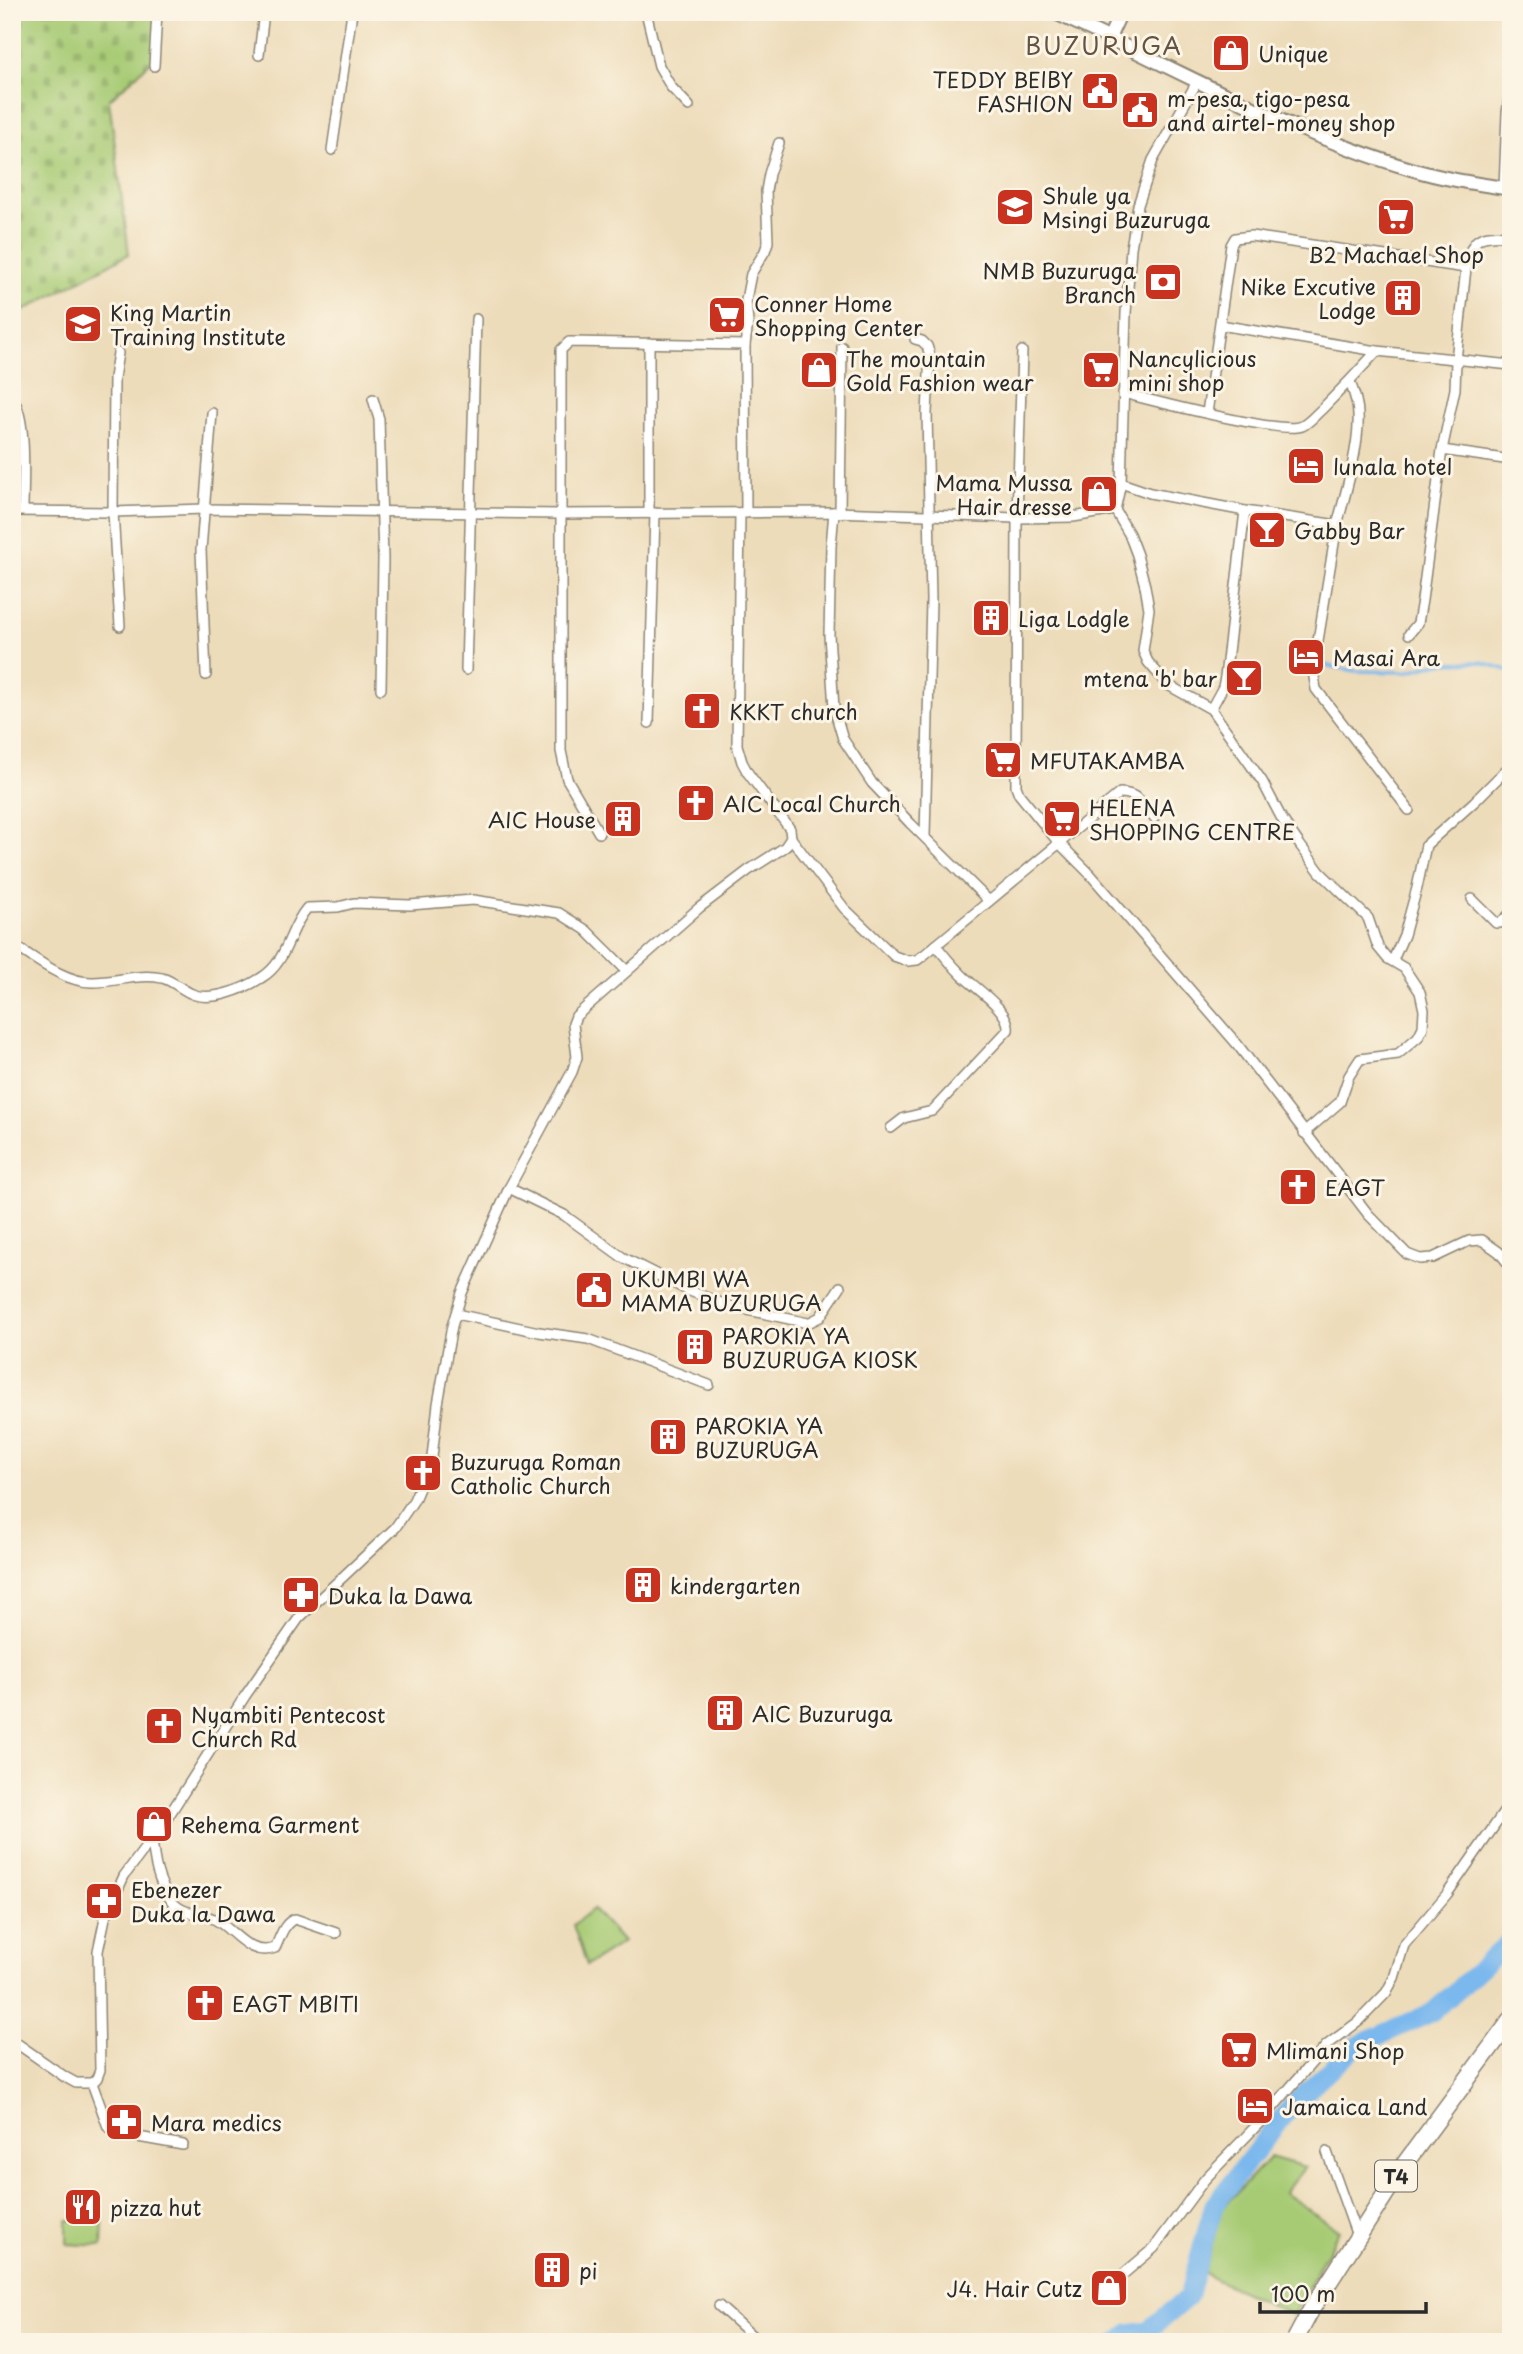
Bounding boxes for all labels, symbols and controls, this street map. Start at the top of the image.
district label: BUZURUGA [1025,27,1183,63]
shop icon: Unique [1210,32,1252,74]
place label: Unique [1258,37,1328,69]
place label: TEDDY BEIBY FASHION [932,63,1073,119]
public building icon: TEDDY BEIBY FASHION [1079,70,1121,112]
place label: m-pesa, tigo-pesa and airtel-money shop [1167,82,1395,138]
public building icon: m-pesa, tigo-pesa and airtel-money shop [1119,89,1161,131]
place label: Shule ya Msingi Buzuruga [1042,179,1210,235]
school or university icon: Shule ya Msingi Buzuruga [994,186,1036,228]
supermarket icon: B2 Machael Shop [1375,196,1417,238]
place label: B2 Machael Shop [1308,238,1484,270]
place label: NMB Buzuruga Branch [983,254,1136,310]
bank icon: NMB Buzuruga Branch [1142,261,1184,303]
place label: Nike Excutive Lodge [1241,270,1376,326]
building icon: Nike Excutive Lodge [1382,277,1424,319]
place label: Conner Home Shopping Center [754,287,923,343]
supermarket icon: Conner Home Shopping Center [706,294,748,336]
place label: King Martin Training Institute [110,296,286,352]
school or university icon: King Martin Training Institute [62,303,104,345]
place label: The mountain Gold Fashion wear [846,342,1034,398]
place label: Nancylicious mini shop [1128,342,1256,398]
shop icon: The mountain Gold Fashion wear [798,349,840,391]
supermarket icon: Nancylicious mini shop [1080,349,1122,391]
hotel icon: lunala hotel [1285,445,1327,487]
place label: lunala hotel [1333,450,1452,482]
place label: Mama Mussa Hair dresse [936,466,1072,522]
shop icon: Mama Mussa Hair dresse [1078,473,1120,515]
bar icon: Gabby Bar [1246,509,1288,551]
place label: Gabby Bar [1294,514,1405,546]
building icon: Liga Lodgle [970,597,1012,639]
place label: Liga Lodgle [1018,602,1130,634]
hotel icon: Masai Ara [1285,636,1327,678]
place label: Masai Ara [1333,641,1440,673]
bar icon: mtena 'b' bar [1223,657,1265,699]
place label: mtena 'b' bar [1083,662,1218,694]
church icon: KKKT church [681,690,723,732]
place label: KKKT church [729,695,858,727]
supermarket icon: MFUTAKAMBA [982,739,1024,781]
place label: MFUTAKAMBA [1030,744,1185,776]
church icon: AIC Local Church [675,782,717,824]
place label: AIC Local Church [723,787,901,819]
place label: HELENA SHOPPING CENTRE [1089,791,1295,847]
building icon: AIC House [602,798,644,840]
supermarket icon: HELENA SHOPPING CENTRE [1041,798,1083,840]
place label: AIC House [488,803,596,835]
church icon: EAGT [1277,1166,1319,1208]
place label: EAGT [1325,1171,1386,1203]
place label: UKUMBI WA MAMA BUZURUGA [621,1262,822,1318]
public building icon: UKUMBI WA MAMA BUZURUGA [573,1269,615,1311]
place label: PAROKIA YA BUZURUGA KIOSK [722,1319,918,1375]
building icon: PAROKIA YA BUZURUGA KIOSK [674,1326,716,1368]
place label: PAROKIA YA BUZURUGA [695,1409,823,1465]
building icon: PAROKIA YA BUZURUGA [647,1416,689,1458]
place label: Buzuruga Roman Catholic Church [450,1445,621,1501]
church icon: Buzuruga Roman Catholic Church [402,1452,444,1494]
building icon: kindergarten [622,1564,664,1606]
place label: kindergarten [670,1569,801,1601]
pharmacy icon: Duka la Dawa [280,1574,322,1616]
place label: Duka la Dawa [328,1579,473,1611]
building icon: AIC Buzuruga [704,1692,746,1734]
place label: AIC Buzuruga [752,1697,892,1729]
place label: Nyambiti Pentecost Church Rd [191,1698,385,1754]
church icon: Nyambiti Pentecost Church Rd [143,1705,185,1747]
shop icon: Rehema Garment [133,1803,175,1845]
place label: Rehema Garment [181,1808,359,1840]
place label: Ebenezer Duka la Dawa [131,1873,276,1929]
pharmacy icon: Ebenezer Duka la Dawa [83,1880,125,1922]
church icon: EAGT MBITI [184,1982,226,2024]
place label: EAGT MBITI [232,1987,359,2019]
supermarket icon: Mlimani Shop [1218,2029,1260,2071]
place label: Mlimani Shop [1266,2034,1404,2066]
hotel icon: Jamaica Land [1234,2085,1276,2127]
place label: Jamaica Land [1282,2090,1428,2122]
pharmacy icon: Mara medics [103,2101,145,2143]
place label: Mara medics [151,2106,282,2138]
road number: T4 [1375,2160,1417,2192]
restaurant icon: pizza hut [62,2186,104,2228]
place label: pizza hut [110,2191,201,2223]
building icon: pi [531,2249,573,2291]
place label: pi [579,2254,597,2286]
shop icon: J4. Hair Cutz [1088,2267,1130,2309]
scale bar [1260,2270,1427,2314]
place label: J4. Hair Cutz [946,2272,1082,2304]
text: 100 m [1271,2277,1335,2309]

